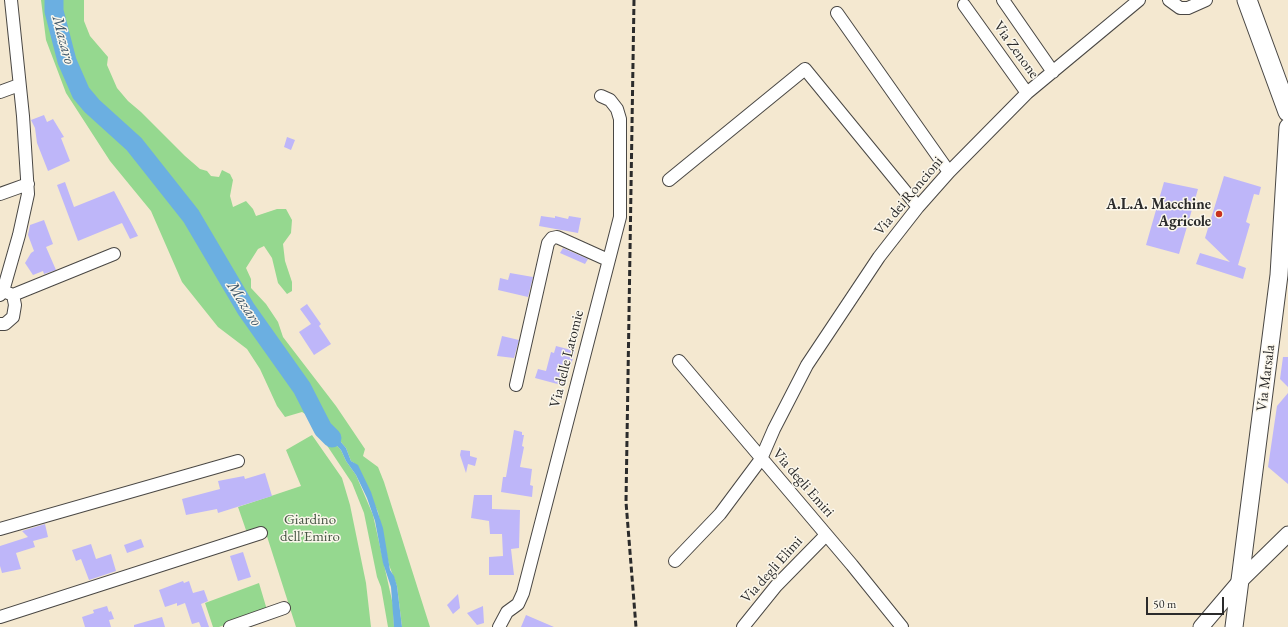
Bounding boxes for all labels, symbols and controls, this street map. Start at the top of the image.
water label: Mazaro [47,14,79,66]
street label: Via Zenone [989,18,1043,82]
street label: Via dei Roncioni [871,153,947,239]
place label: A.L.A. Macchine Agricole [1106,196,1211,231]
marker: A.L.A. Macchine Agricole [1214,209,1224,219]
water label: Mazaro [222,278,266,330]
street label: Via delle Latomie [546,308,588,410]
street label: Via Marsala [1253,344,1279,412]
street label: Via degli Emiri [768,445,838,521]
park label: Giardino dell'Emiro [280,511,340,546]
street label: Via degli Elimi [737,533,807,607]
scale bar [1148,589,1226,615]
text: 50 m [1153,596,1176,612]

